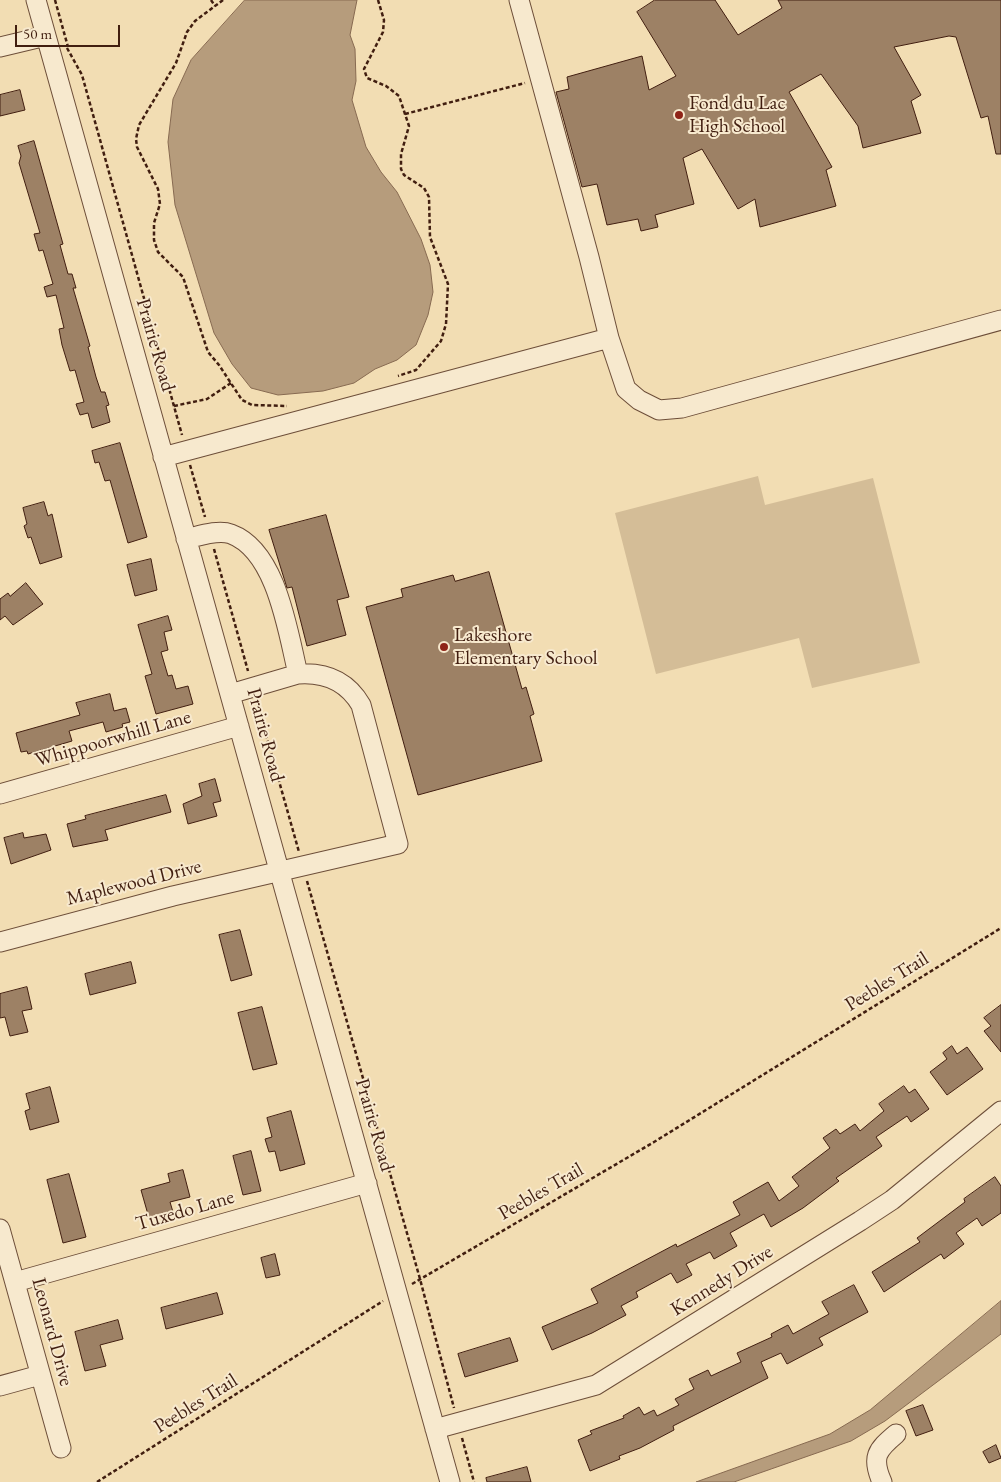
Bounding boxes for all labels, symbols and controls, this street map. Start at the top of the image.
scale bar [18,15,122,47]
text: 50 m [23,24,52,43]
place label: Fond du Lac High School [689,92,786,139]
marker: Fond du Lac High School [673,109,685,121]
street label: Prairie Road [130,296,180,394]
place label: Lakeshore Elementary School [454,624,598,671]
marker: Lakeshore Elementary School [438,641,450,653]
street label: Prairie Road [241,686,289,784]
street label: Whippoorwhill Lane [32,705,194,773]
street label: Maplewood Drive [64,855,204,911]
street label: Peebles Trail [841,947,933,1017]
street label: Prairie Road [349,1076,399,1174]
street label: Peebles Trail [494,1158,588,1226]
street label: Tuxedo Lane [133,1185,237,1237]
street label: Kennedy Drive [667,1240,777,1322]
street label: Leonard Drive [26,1275,78,1389]
street label: Peebles Trail [150,1369,242,1439]

